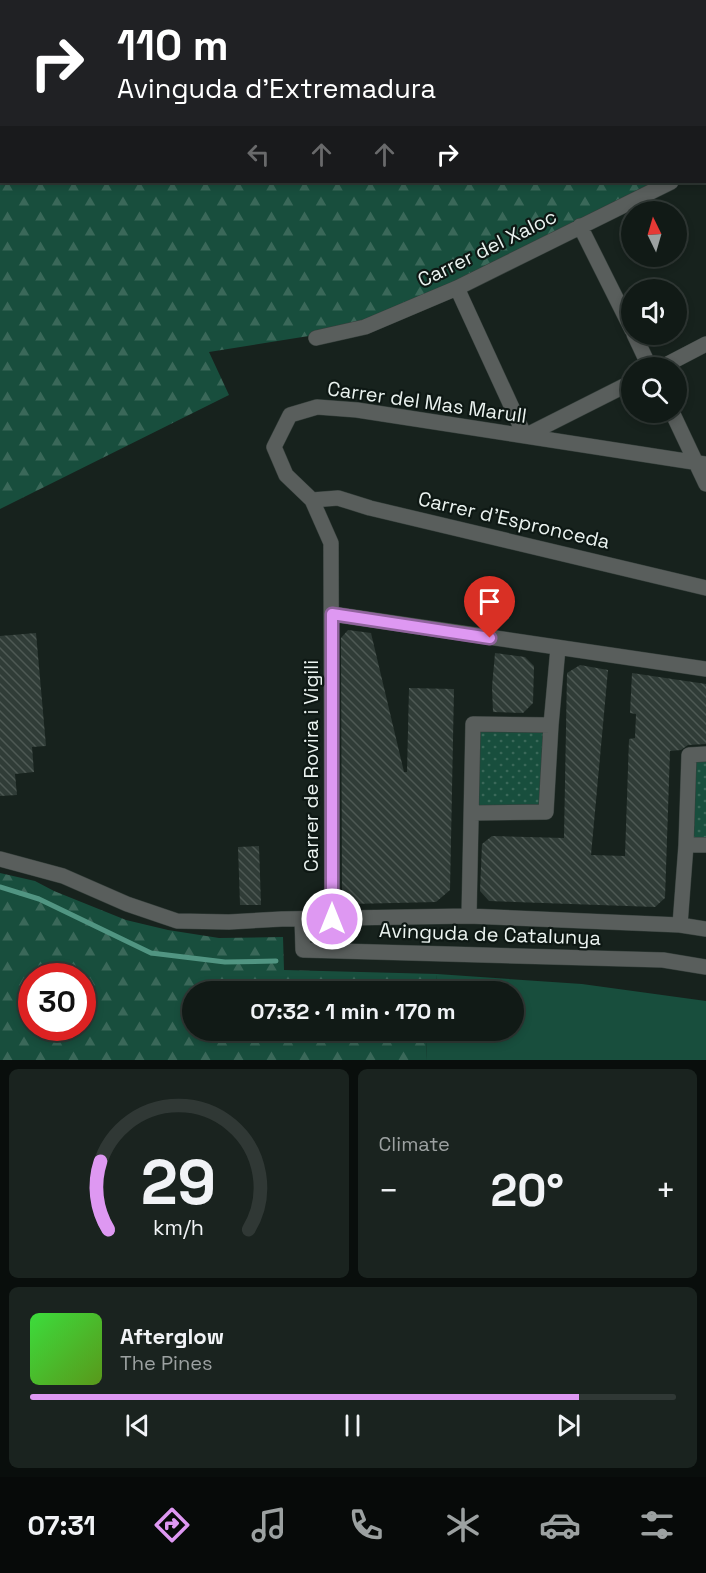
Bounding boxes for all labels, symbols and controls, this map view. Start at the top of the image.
text: 110 m [117,19,229,72]
icon: right [18,24,96,102]
text: Avinguda d'Extremadura [117,71,436,106]
icon: left [242,138,275,171]
icon: ahead [305,138,338,171]
icon: ahead [368,138,401,171]
icon: right [431,138,464,171]
north arrow [621,201,687,267]
map controls [621,201,687,423]
street label: Carrer del Xaloc [413,203,561,293]
button: sound [621,279,687,345]
button: search [621,357,687,423]
street label: Carrer del Mas Marull [326,375,528,429]
street label: Carrer d'Espronceda [416,485,612,555]
pin [464,576,515,638]
icon: arrive [473,585,506,618]
street label: Carrer de Rovira i Vigili [298,660,324,872]
position arrow [300,887,364,951]
street label: Avinguda de Catalunya [379,917,601,951]
speed limit sign: 30 [18,963,96,1041]
text: 07:32 · 1 min · 170 m [250,997,456,1025]
text: Climate [379,1131,450,1157]
text: 29 [141,1143,216,1222]
text: 20° [490,1162,564,1219]
text: − [379,1170,399,1212]
text: + [656,1170,676,1212]
text: km/h [153,1215,204,1242]
text: Afterglow [120,1322,224,1350]
text: The Pines [120,1350,213,1376]
icon: previous [121,1409,154,1442]
icon: pause [336,1409,369,1442]
icon: next [552,1409,585,1442]
icon: directions [151,1504,193,1546]
icon: music [248,1504,290,1546]
icon: phone [345,1504,387,1546]
icon: climate [442,1504,484,1546]
icon: car [539,1504,581,1546]
icon: filters [636,1504,678,1546]
text: 07:31 [28,1508,96,1543]

